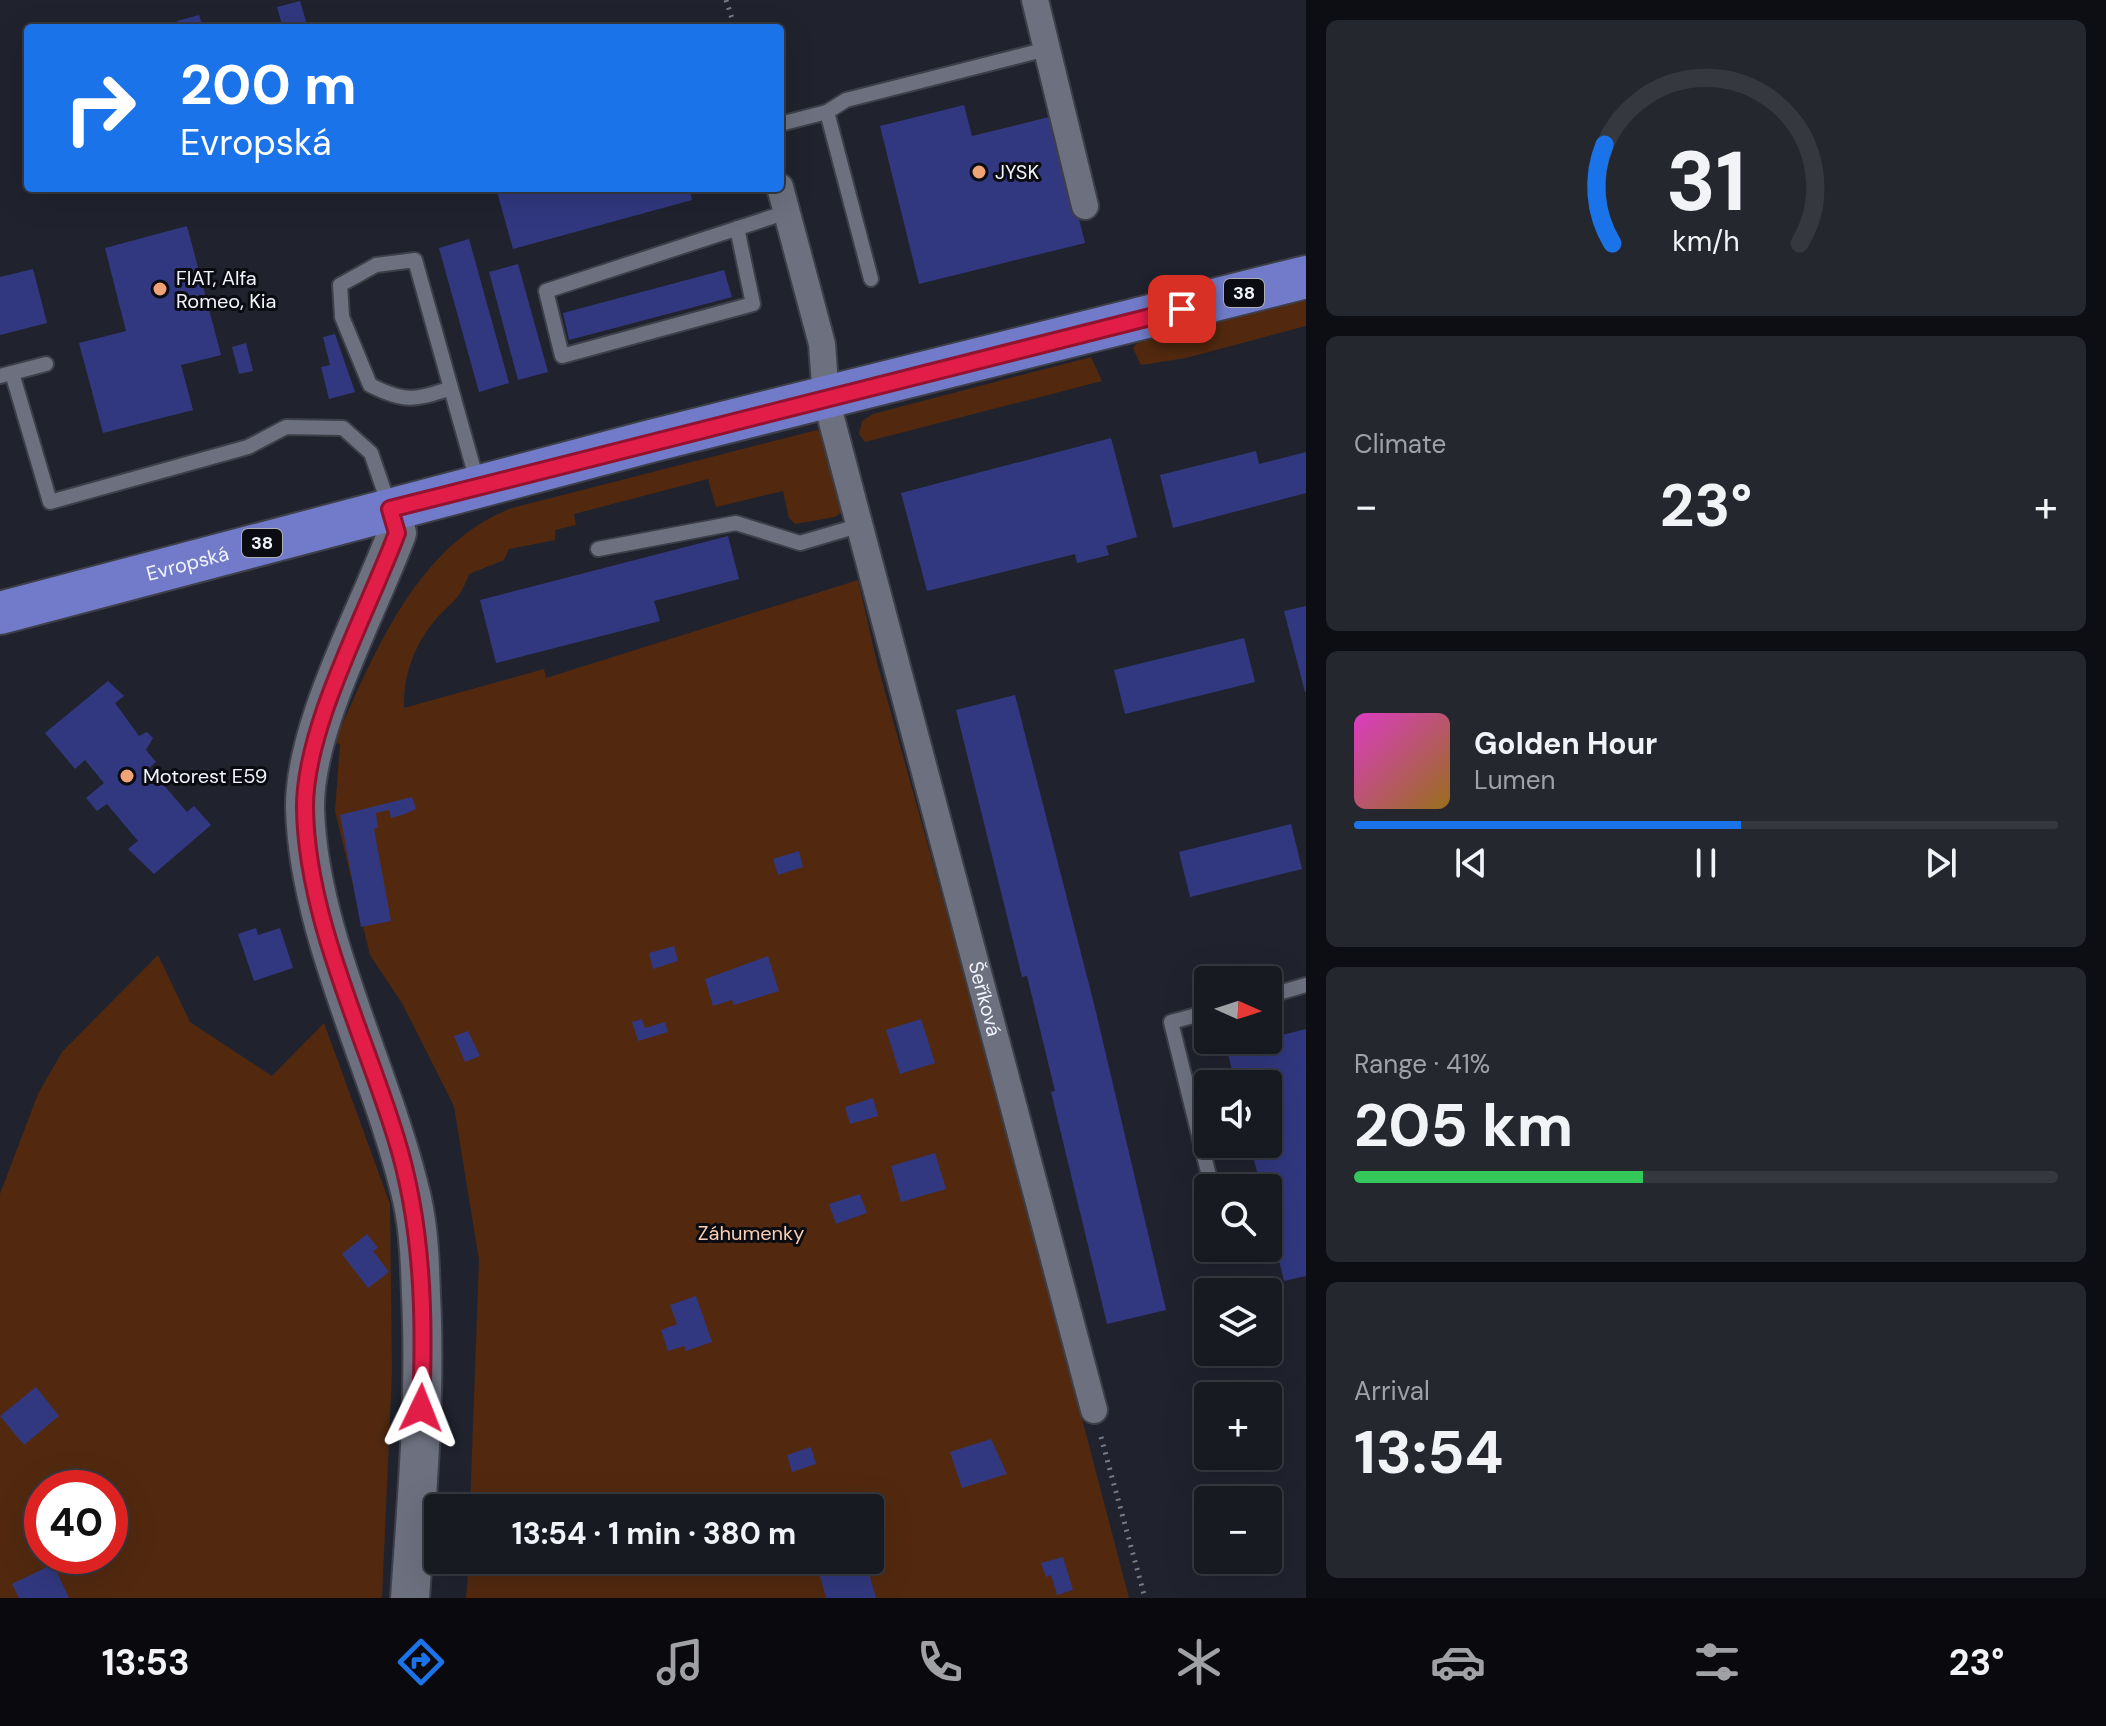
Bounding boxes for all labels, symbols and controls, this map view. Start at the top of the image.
text: 200 m [180,48,357,121]
icon: right [48,56,152,160]
text: Evropská [180,119,332,166]
text: 31 [1666,126,1746,235]
place label: JYSK [995,159,1039,185]
marker: JYSK [970,163,988,181]
text: km/h [1672,223,1740,260]
place label: FIAT, Alfa Romeo, Kia [176,265,277,314]
pin [1148,275,1216,343]
road number: 38 [1224,279,1264,307]
marker: FIAT, Alfa Romeo, Kia [151,280,169,298]
icon: arrive [1160,287,1204,331]
text: Climate [1354,427,1446,461]
text: 23° [1660,466,1752,545]
text: − [1354,477,1378,535]
text: + [2034,477,2058,535]
road number: 38 [242,529,282,557]
street label: Evropská [144,540,232,587]
text: Golden Hour [1474,724,1657,763]
place label: Motorest E59 [143,763,267,789]
text: Lumen [1474,763,1555,797]
marker: Motorest E59 [118,767,136,785]
icon: previous [1449,841,1493,885]
icon: pause [1684,841,1728,885]
icon: next [1919,841,1963,885]
street label: Šeříková [963,958,1007,1039]
north arrow [1194,966,1282,1054]
map controls [1194,966,1282,1574]
text: Range · 41% [1354,1047,1490,1081]
button: sound [1194,1070,1282,1158]
text: 205 km [1354,1086,1573,1165]
button: search [1194,1174,1282,1262]
park label: Záhumenky [698,1220,804,1246]
button: layers [1194,1278,1282,1366]
position arrow [379,1366,463,1450]
text: Arrival [1354,1374,1430,1408]
button: + [1194,1382,1282,1470]
text: 13:54 [1354,1413,1504,1492]
speed limit sign: 40 [24,1470,128,1574]
button: − [1194,1486,1282,1574]
text: 13:54 · 1 min · 380 m [512,1514,796,1553]
icon: directions [393,1634,449,1690]
icon: music [652,1634,708,1690]
icon: phone [912,1634,968,1690]
icon: climate [1171,1634,1227,1690]
icon: car [1430,1634,1486,1690]
icon: filters [1689,1634,1745,1690]
text: 13:53 [102,1639,190,1686]
text: 23° [1949,1639,2004,1686]

